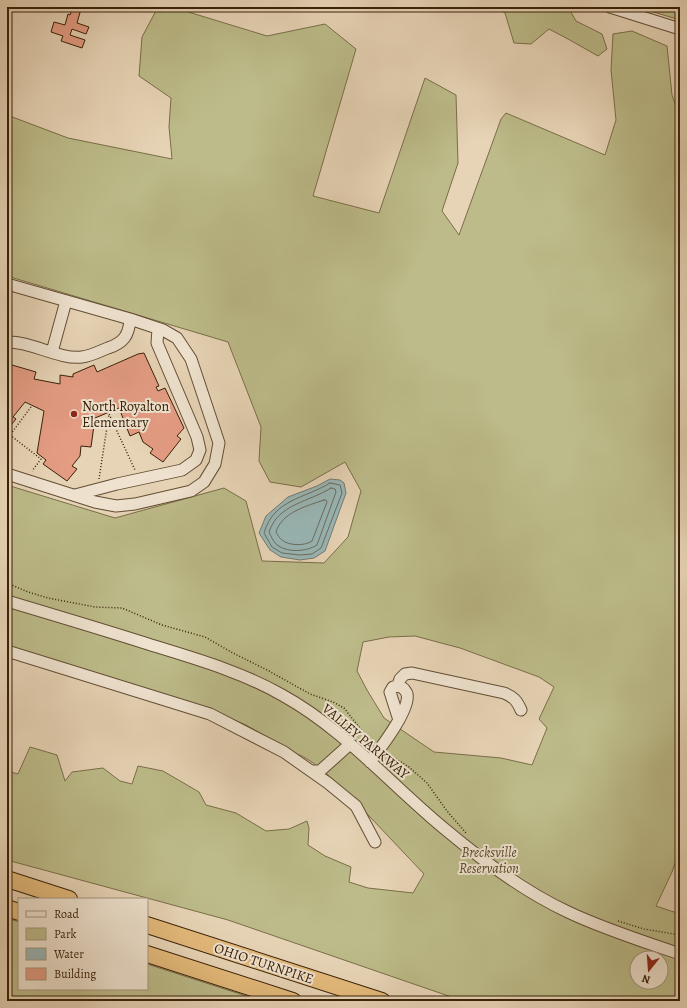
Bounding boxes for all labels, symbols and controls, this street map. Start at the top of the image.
place label: North Royalton Elementary [82,397,169,432]
marker: North Royalton Elementary [69,409,79,419]
street label: VALLEY PARKWAY [317,699,414,784]
park label: Brecksville Reservation [459,843,519,878]
legend [18,898,148,990]
text: Road [54,906,80,922]
text: Park [54,926,77,942]
street label: OHIO TURNPIKE [212,938,316,988]
text: Water [53,946,84,962]
north arrow [629,950,669,990]
text: Building [54,966,96,982]
text: N [640,971,652,987]

